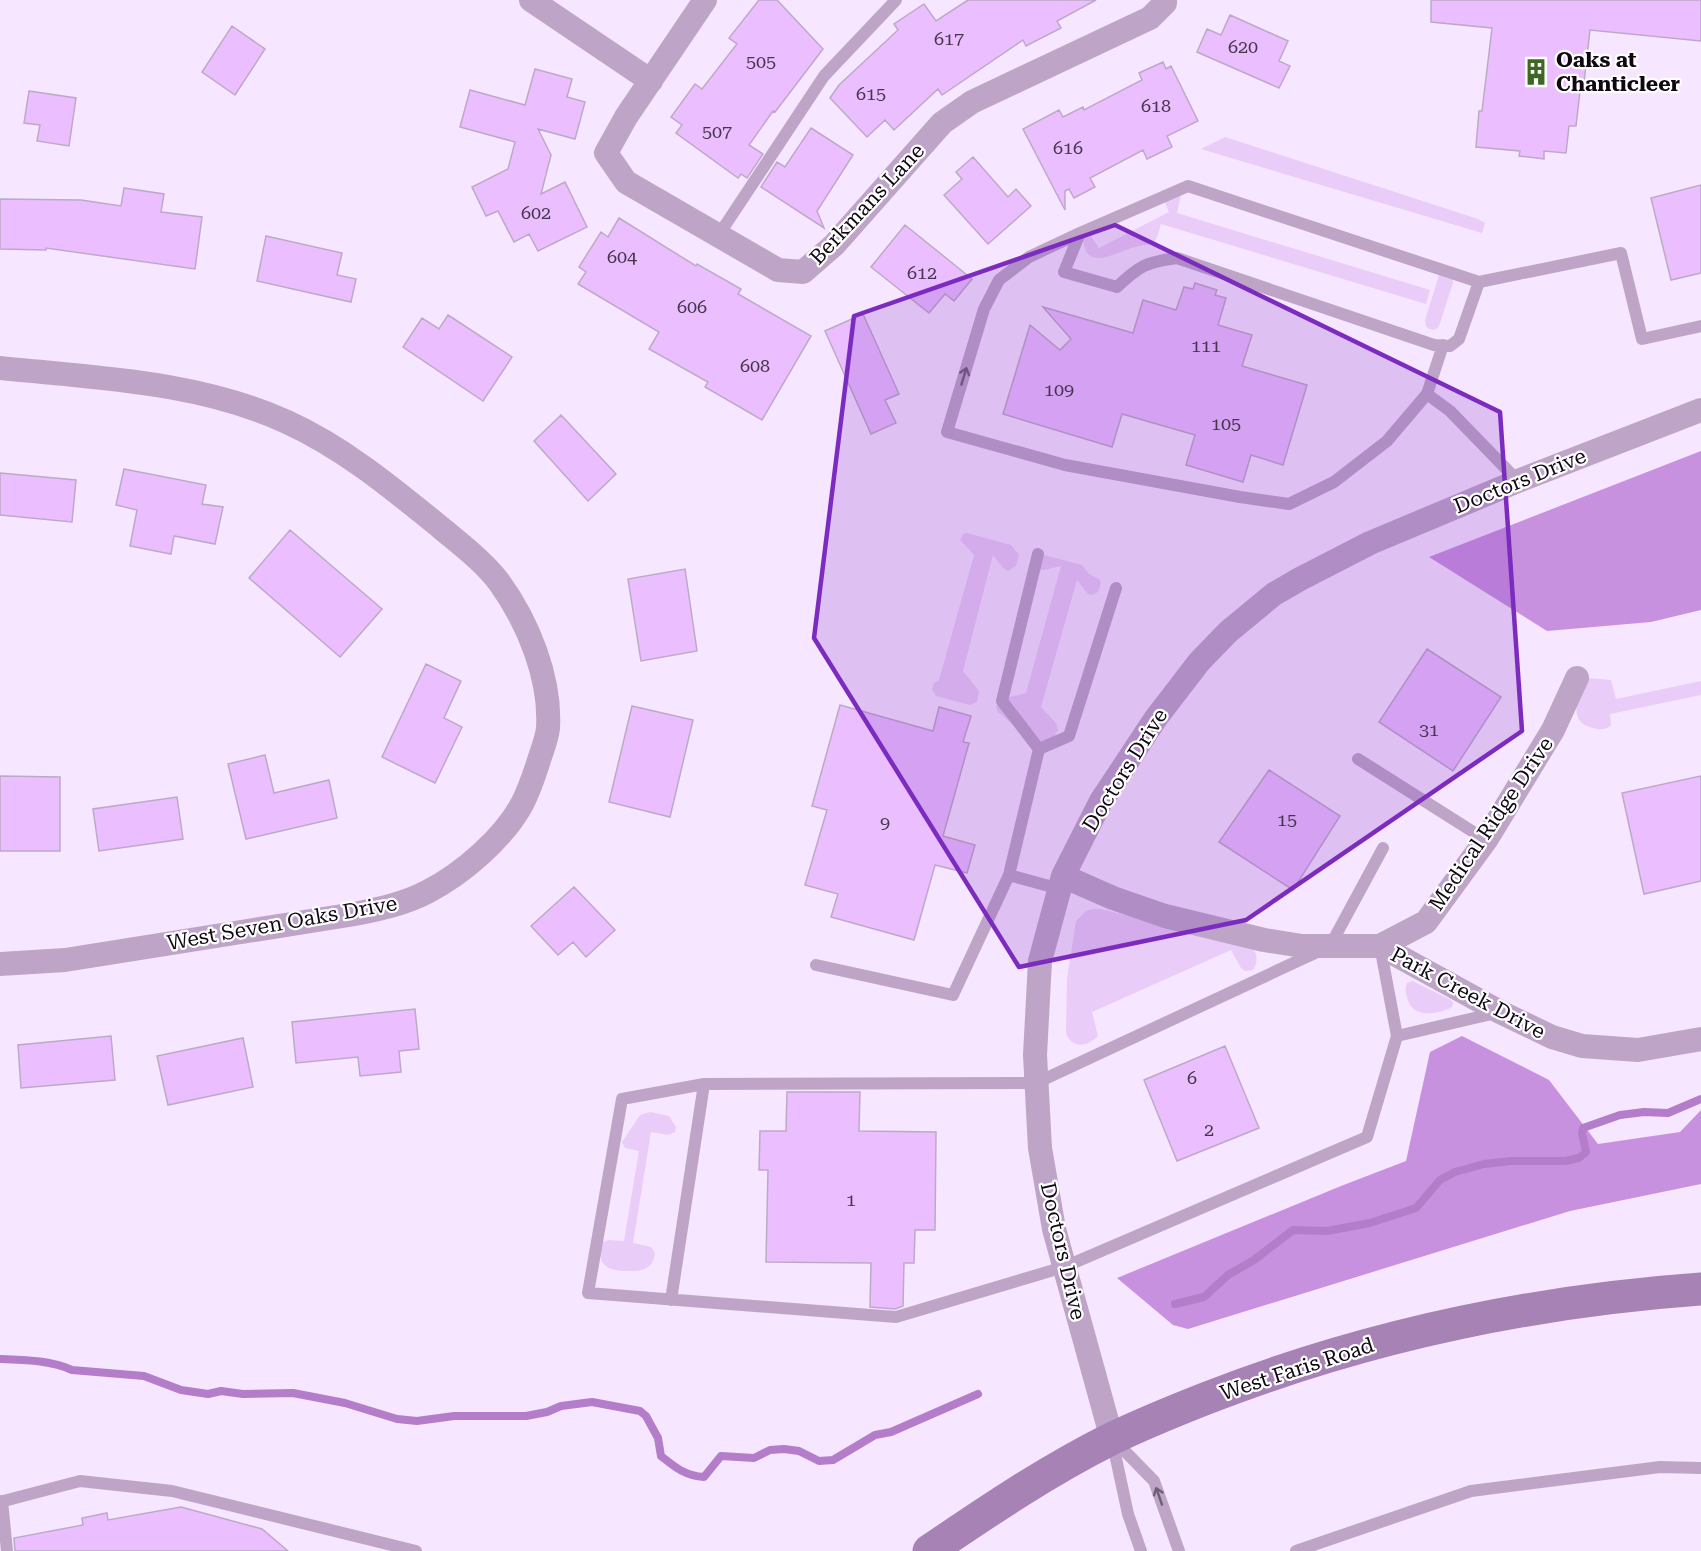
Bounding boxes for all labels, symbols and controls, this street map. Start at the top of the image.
house number: 617 [934,28,964,49]
house number: 620 [1228,36,1258,57]
place label: Oaks at Chanticleer [1556,48,1681,96]
house number: 505 [746,51,776,72]
building icon: Oaks at Chanticleer [1521,57,1551,87]
house number: 615 [856,83,886,104]
house number: 618 [1141,95,1171,116]
house number: 507 [702,121,732,142]
house number: 616 [1053,137,1083,158]
street label: Berkmans Lane [805,139,929,269]
house number: 602 [521,202,551,223]
house number: 604 [607,246,637,267]
house number: 612 [907,262,937,283]
house number: 606 [677,296,707,317]
house number: 111 [1191,335,1221,356]
house number: 608 [740,355,770,376]
one-way arrow [959,367,970,386]
house number: 109 [1044,379,1074,400]
house number: 105 [1211,413,1241,434]
street label: Doctors Drive [1450,444,1590,518]
street label: Doctors Drive [1078,704,1172,836]
house number: 31 [1419,719,1439,740]
street label: Medical Ridge Drive [1424,733,1558,915]
house number: 15 [1277,809,1297,830]
house number: 9 [880,812,890,833]
street label: West Seven Oaks Drive [165,891,399,955]
street label: Park Creek Drive [1387,942,1549,1044]
house number: 6 [1187,1067,1197,1088]
house number: 2 [1204,1119,1214,1140]
street label: Doctors Drive [1036,1180,1090,1322]
house number: 1 [846,1189,856,1210]
street label: West Faris Road [1217,1333,1377,1405]
one-way arrow [1153,1487,1164,1506]

